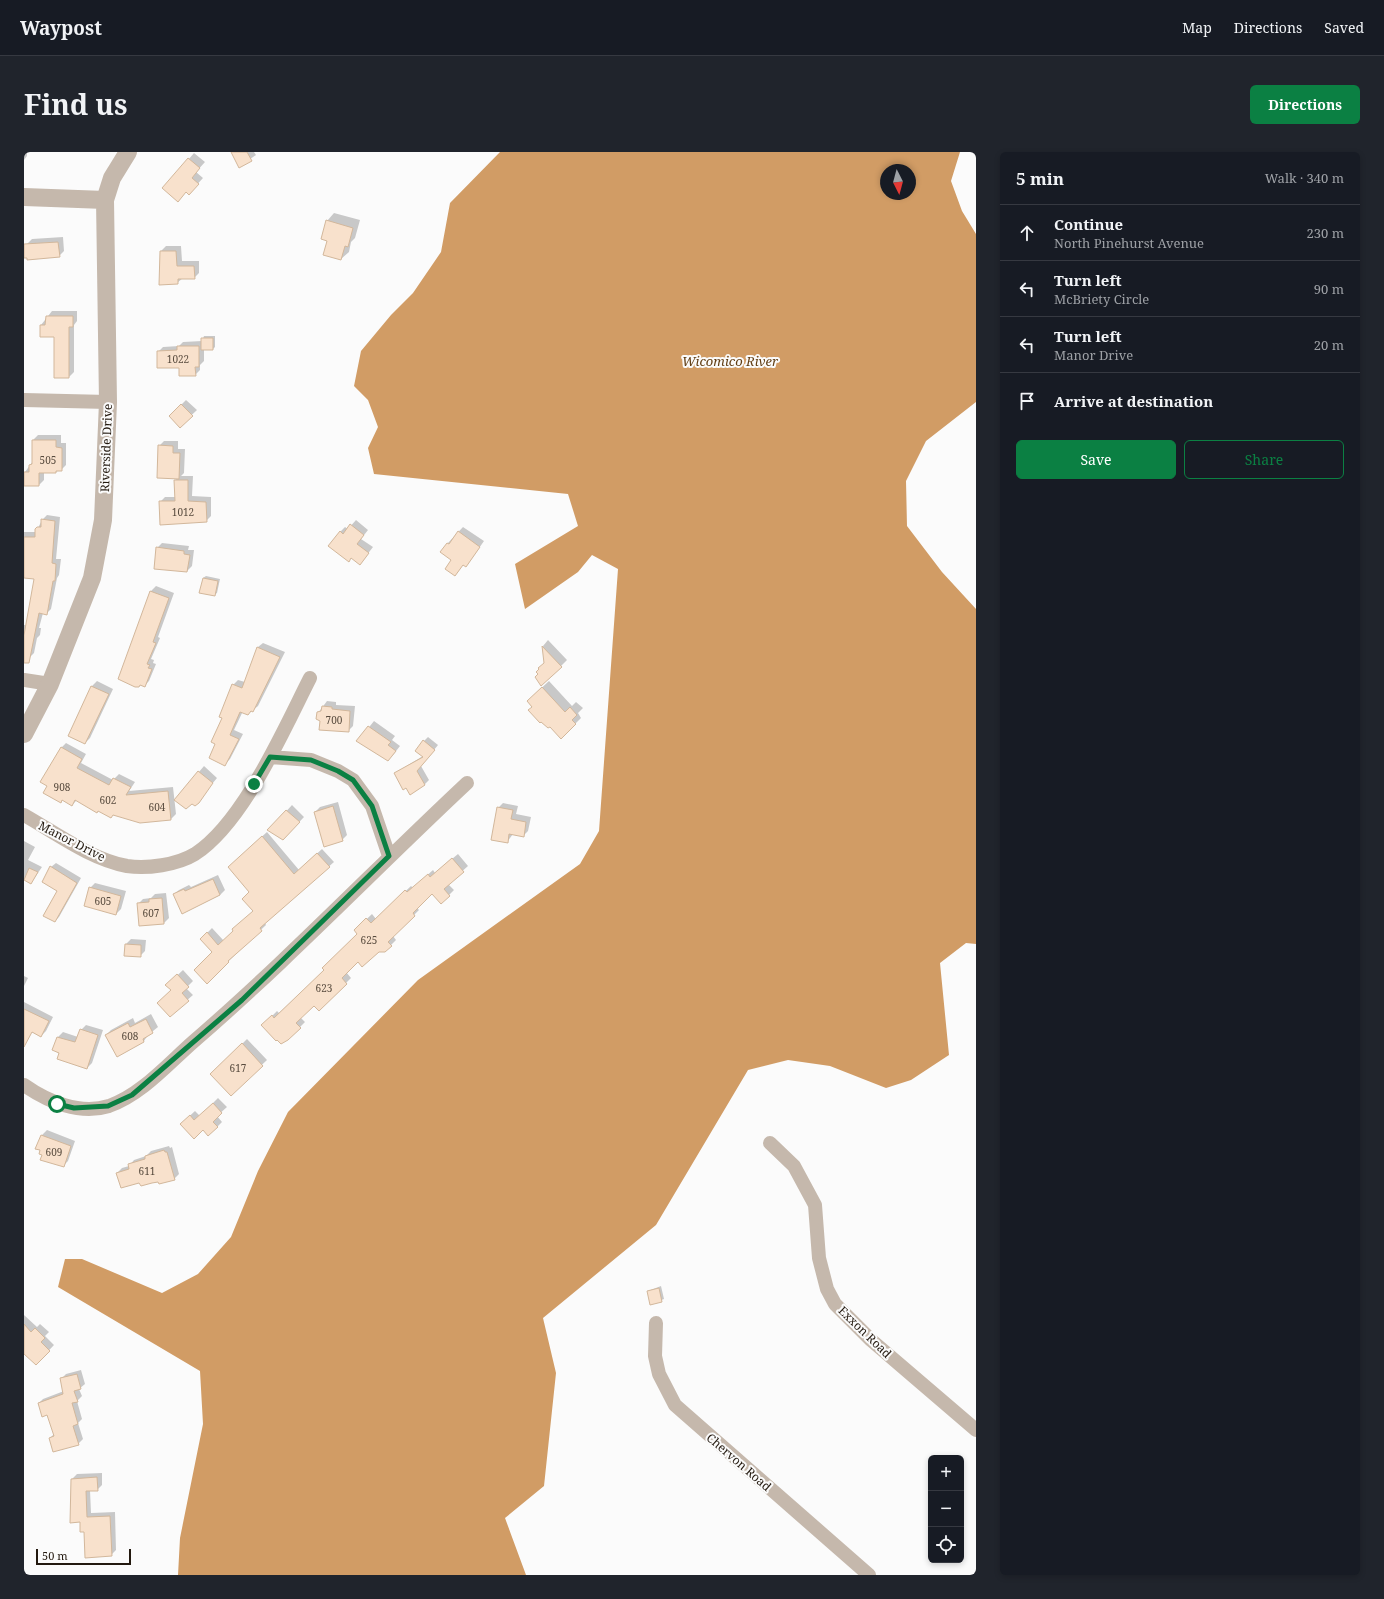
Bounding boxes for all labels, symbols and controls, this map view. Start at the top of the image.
text: Waypost [20,15,102,41]
text: Map [1182,18,1212,37]
text: Directions [1234,18,1302,37]
text: Saved [1324,18,1364,37]
text: Find us [24,85,128,123]
button: Directions [1250,85,1360,124]
north arrow [880,164,916,200]
text: 5 min [1016,167,1064,190]
text: Walk · 340 m [1265,169,1344,187]
text: Continue [1054,214,1123,234]
icon: ahead [1016,222,1038,244]
text: 230 m [1307,224,1344,242]
text: North Pinehurst Avenue [1054,234,1204,252]
text: Turn left [1054,270,1122,290]
icon: left [1016,278,1038,300]
text: 90 m [1314,280,1344,298]
text: McBriety Circle [1054,290,1149,308]
text: Turn left [1054,326,1122,346]
icon: left [1016,334,1038,356]
text: 20 m [1314,336,1344,354]
text: Manor Drive [1054,346,1133,364]
house number: 1022 [167,352,189,366]
water label: Wicomico River [682,352,779,370]
icon: arrive [1016,390,1038,412]
text: Arrive at destination [1054,391,1213,411]
street label: Riverside Drive [96,403,116,493]
button: Save [1016,440,1176,479]
button: Share [1184,440,1344,479]
house number: 505 [40,453,56,467]
house number: 1012 [172,505,194,519]
house number: 700 [326,713,343,727]
route end [245,775,263,793]
house number: 908 [54,780,71,794]
house number: 602 [100,793,116,807]
house number: 604 [149,800,166,814]
street label: Manor Drive [36,817,108,865]
house number: 605 [95,894,111,908]
house number: 607 [143,906,160,920]
house number: 625 [361,933,377,947]
house number: 623 [316,981,333,995]
house number: 608 [122,1029,139,1043]
house number: 617 [230,1061,247,1075]
route start [48,1095,66,1113]
house number: 609 [46,1145,62,1159]
house number: 611 [139,1164,155,1178]
street label: Exxon Road [835,1302,896,1362]
street label: Chervon Road [703,1429,776,1495]
map controls [928,1455,964,1563]
button: + [928,1455,964,1491]
button: − [928,1491,964,1527]
button: locate [928,1527,964,1563]
scale bar [36,1547,131,1566]
text: 50 m [42,1548,68,1563]

